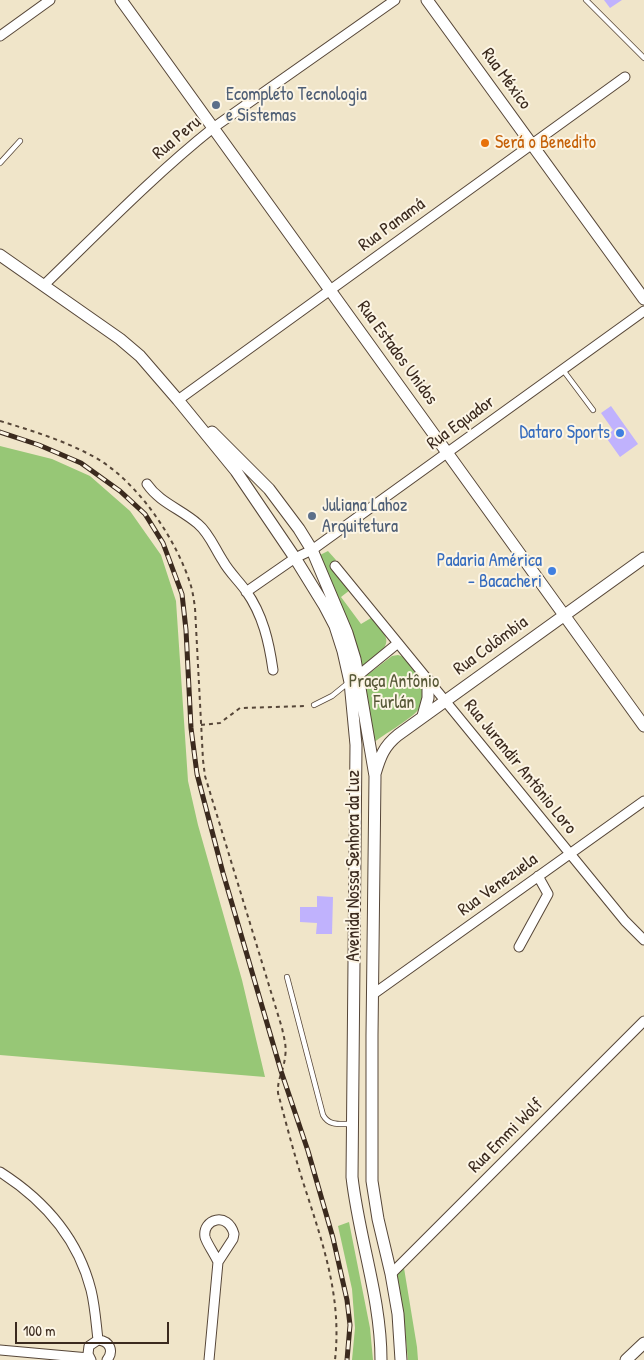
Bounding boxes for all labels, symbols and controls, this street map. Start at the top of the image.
street label: Rua México [476,44,536,114]
place label: Ecompleto Tecnologia e Sistemas [226,84,367,126]
marker: Ecompleto Tecnologia e Sistemas [210,99,222,111]
street label: Rua Peru [148,112,206,164]
place label: Será o Benedito [495,132,596,154]
marker: Será o Benedito [479,137,491,149]
street label: Rua Panamá [355,194,429,256]
street label: Rua Estados Unidos [352,297,442,409]
street label: Rua Equador [423,391,499,455]
place label: Dataro Sports [520,422,610,444]
marker: Dataro Sports [614,427,626,439]
place label: Juliana Lahoz Arquitetura [322,495,407,538]
marker: Juliana Lahoz Arquitetura [306,510,318,522]
place label: Padaria América - Bacacheri [437,550,542,592]
marker: Padaria América - Bacacheri [546,565,558,577]
street label: Rua Colômbia [450,612,532,680]
park label: Praça Antônio Furlán [349,671,439,714]
street label: Rua Jurandir Antônio Loro [459,695,581,839]
street label: Avenida Nossa Senhora da Luz [343,770,365,962]
street label: Rua Venezuela [454,849,542,921]
street label: Rua Emmi Wolf [464,1094,548,1178]
scale bar [18,1312,171,1344]
text: 100 m [23,1320,56,1341]

